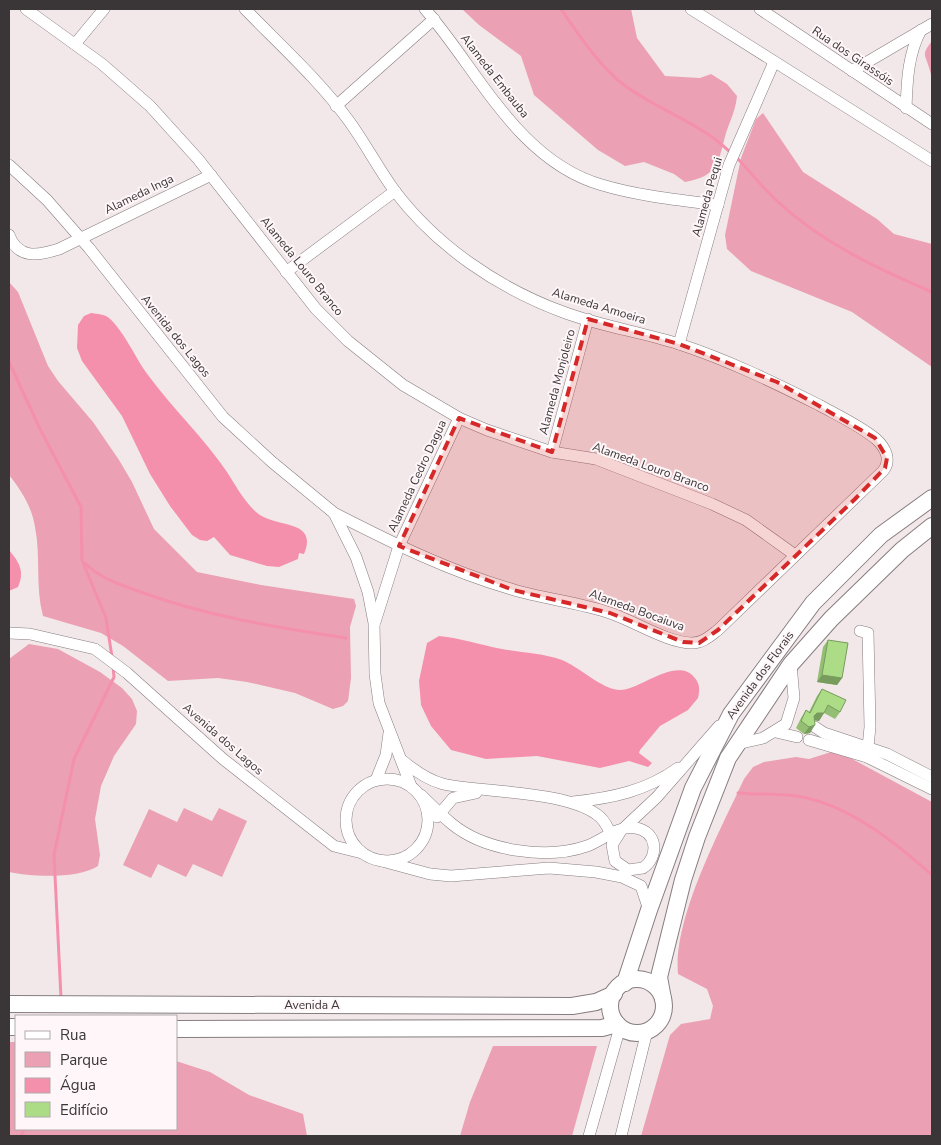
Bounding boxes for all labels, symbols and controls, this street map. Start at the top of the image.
street label: Rua dos Girassóis [809,23,897,89]
street label: Alameda Embauba [457,31,533,121]
street label: Alameda Pequi [688,155,726,239]
street label: Alameda Inga [102,170,176,218]
street label: Alameda Louro Branco [257,213,347,319]
street label: Alameda Amoeira [550,284,648,328]
street label: Avenida dos Lagos [138,291,214,381]
street label: Alameda Monjoleiro [535,327,579,437]
street label: Alameda Cedro Dagua [384,417,450,535]
street label: Alameda Louro Branco [590,438,712,496]
street label: Alameda Bocaiuva [587,585,687,635]
street label: Avenida dos Florais [723,627,798,722]
street label: Avenida dos Lagos [179,700,267,779]
street label: Avenida A [284,997,340,1013]
legend [15,1015,178,1130]
text: Rua [60,1025,86,1045]
text: Parque [60,1050,108,1070]
text: Água [60,1075,96,1095]
text: Edifício [60,1100,108,1120]

